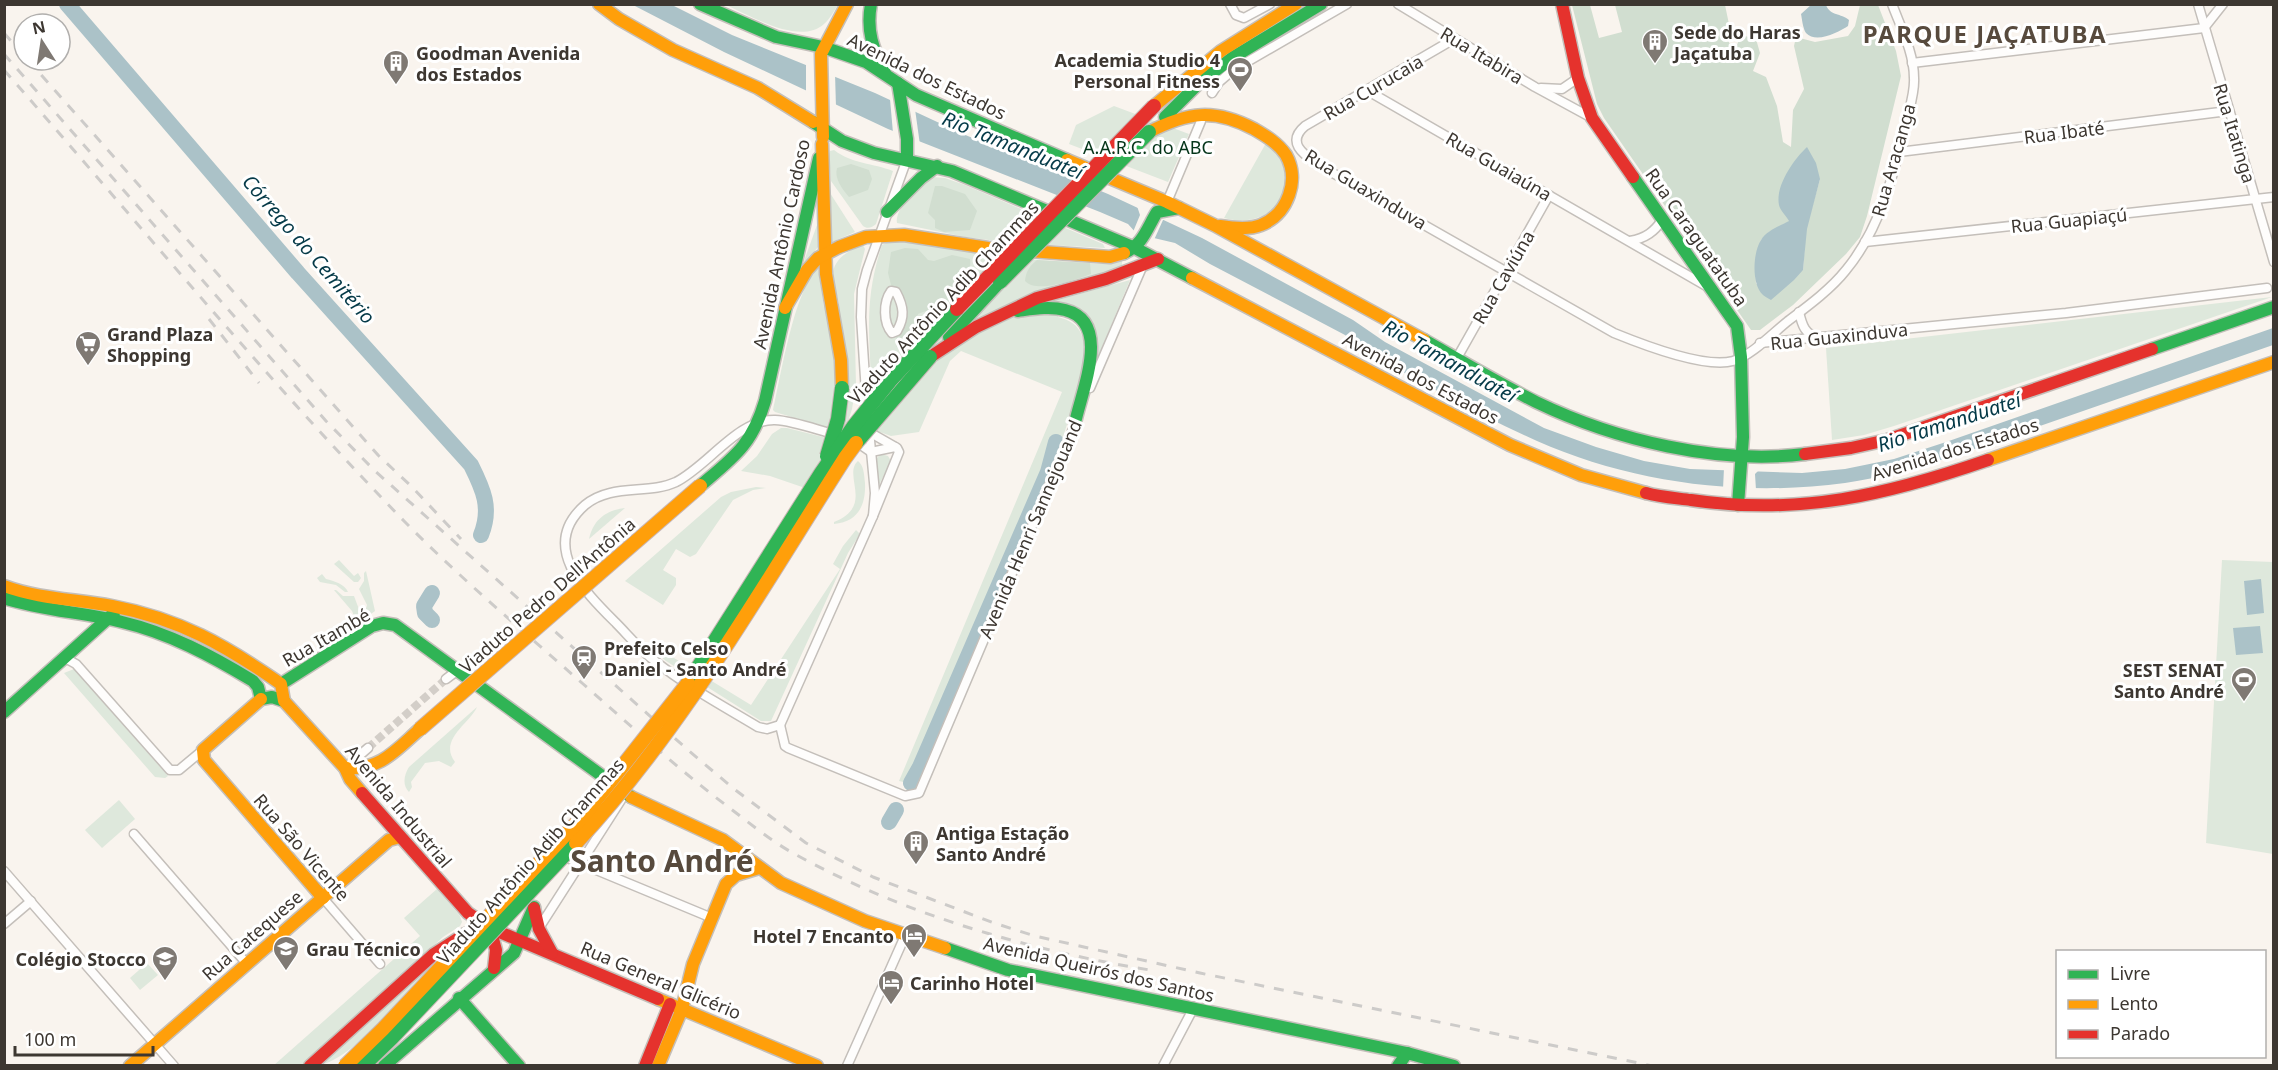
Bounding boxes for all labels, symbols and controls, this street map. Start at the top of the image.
north arrow [12,12,72,72]
text: N [30,15,48,39]
district label: PARQUE JAÇATUBA [1863,17,2107,50]
place label: Sede do Haras Jaçatuba [1672,20,1801,65]
street label: Rua Itabira [1436,21,1528,89]
street label: Avenida dos Estados [844,27,1010,125]
building icon: Sede do Haras Jaçatuba [1640,27,1670,65]
place label: Goodman Avenida dos Estados [416,41,580,86]
building icon: Goodman Avenida dos Estados [381,48,411,86]
place label: Academia Studio 4 Personal Fitness [1055,48,1220,93]
street label: Rua Curucaia [1319,49,1427,125]
sports icon: Academia Studio 4 Personal Fitness [1225,55,1255,93]
street label: Rua Itatinga [2208,80,2262,186]
street label: Rua Aracanga [1865,101,1921,219]
water label: Rio Tamanduateí [939,104,1090,187]
street label: Rua Ibaté [2022,115,2106,149]
street label: Rua Guaiaúna [1442,126,1556,206]
park label: A.A.R.C. do ABC [1083,135,1213,159]
street label: Avenida Antônio Cardoso [747,137,815,351]
street label: Rua Guaxinduva [1301,143,1431,235]
street label: Rua Caraguatatuba [1640,163,1754,311]
water label: Córrego do Cemitério [236,168,382,330]
street label: Viaduto Antônio Adib Chammas [842,195,1044,409]
street label: Rua Guapiaçú [2010,202,2128,238]
street label: Rua Caviúna [1466,226,1540,328]
water label: Rio Tamanduateí [1378,313,1524,410]
street label: Rua Guaxinduva [1769,317,1909,355]
place label: Grand Plaza Shopping [107,322,213,367]
street label: Avenida dos Estados [1339,327,1503,429]
supermarket icon: Grand Plaza Shopping [73,329,103,367]
water label: Rio Tamanduateí [1874,385,2027,458]
street label: Avenida dos Estados [1869,412,2041,486]
street label: Avenida Henri Sannejouand [973,416,1087,642]
street label: Viaduto Pedro Dell'Antônia [454,512,640,678]
street label: Rua Itambé [278,602,374,672]
place label: Prefeito Celso Daniel - Santo André [604,636,786,681]
station icon: Prefeito Celso Daniel - Santo André [569,643,599,681]
place label: SEST SENAT Santo André [2114,658,2225,703]
sports icon: SEST SENAT Santo André [2229,665,2259,703]
street label: Avenida Industrial [340,739,458,873]
street label: Viaduto Antônio Adib Chammas [431,753,629,969]
street label: Rua São Vicente [249,788,355,906]
place label: Antiga Estação Santo André [936,821,1069,866]
building icon: Antiga Estação Santo André [901,828,931,866]
district label: Santo André [570,840,754,881]
street label: Rua Catequese [196,884,308,986]
hotel icon: Hotel 7 Encanto [899,921,929,959]
place label: Hotel 7 Encanto [753,924,894,948]
street label: Avenida Queirós dos Santos [981,931,1217,1007]
school or university icon: Grau Técnico [271,934,301,972]
street label: Rua General Glicério [577,935,745,1025]
place label: Grau Técnico [306,937,421,961]
school or university icon: Colégio Stocco [150,944,180,982]
place label: Colégio Stocco [16,947,146,971]
legend [2056,950,2266,1058]
text: Livre [2110,961,2150,985]
hotel icon: Carinho Hotel [876,968,906,1006]
place label: Carinho Hotel [910,971,1034,995]
text: Lento [2110,991,2158,1015]
scale bar [15,1019,153,1057]
text: Parado [2110,1021,2170,1045]
text: 100 m [24,1027,76,1051]

